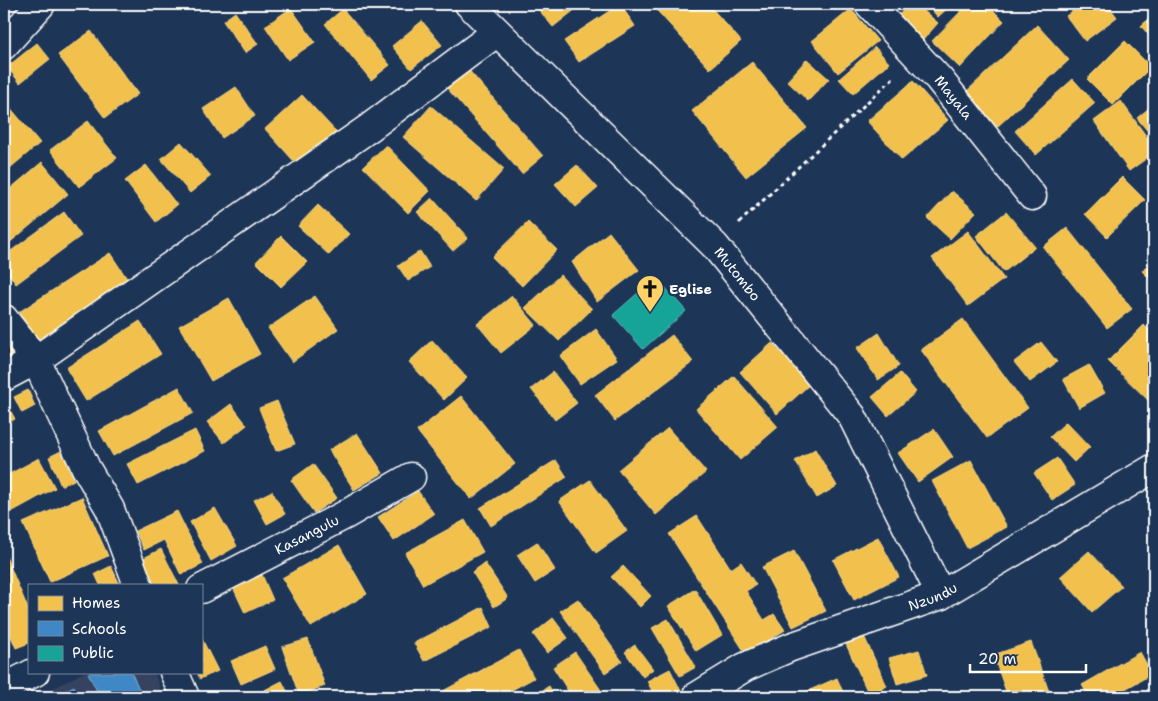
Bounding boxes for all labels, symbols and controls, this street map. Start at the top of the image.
street label: Mayala [931,72,977,123]
street label: Mutombo [710,243,765,305]
church icon: Eglise [635,274,665,313]
place label: Eglise [669,280,712,298]
street label: Kasangulu [272,511,342,559]
street label: Nzundu [906,578,961,615]
legend [28,584,202,674]
text: Homes [72,593,120,613]
text: Schools [72,619,127,639]
scale bar [970,641,1087,673]
text: Public [72,643,114,663]
text: 20 m [978,649,1017,669]

